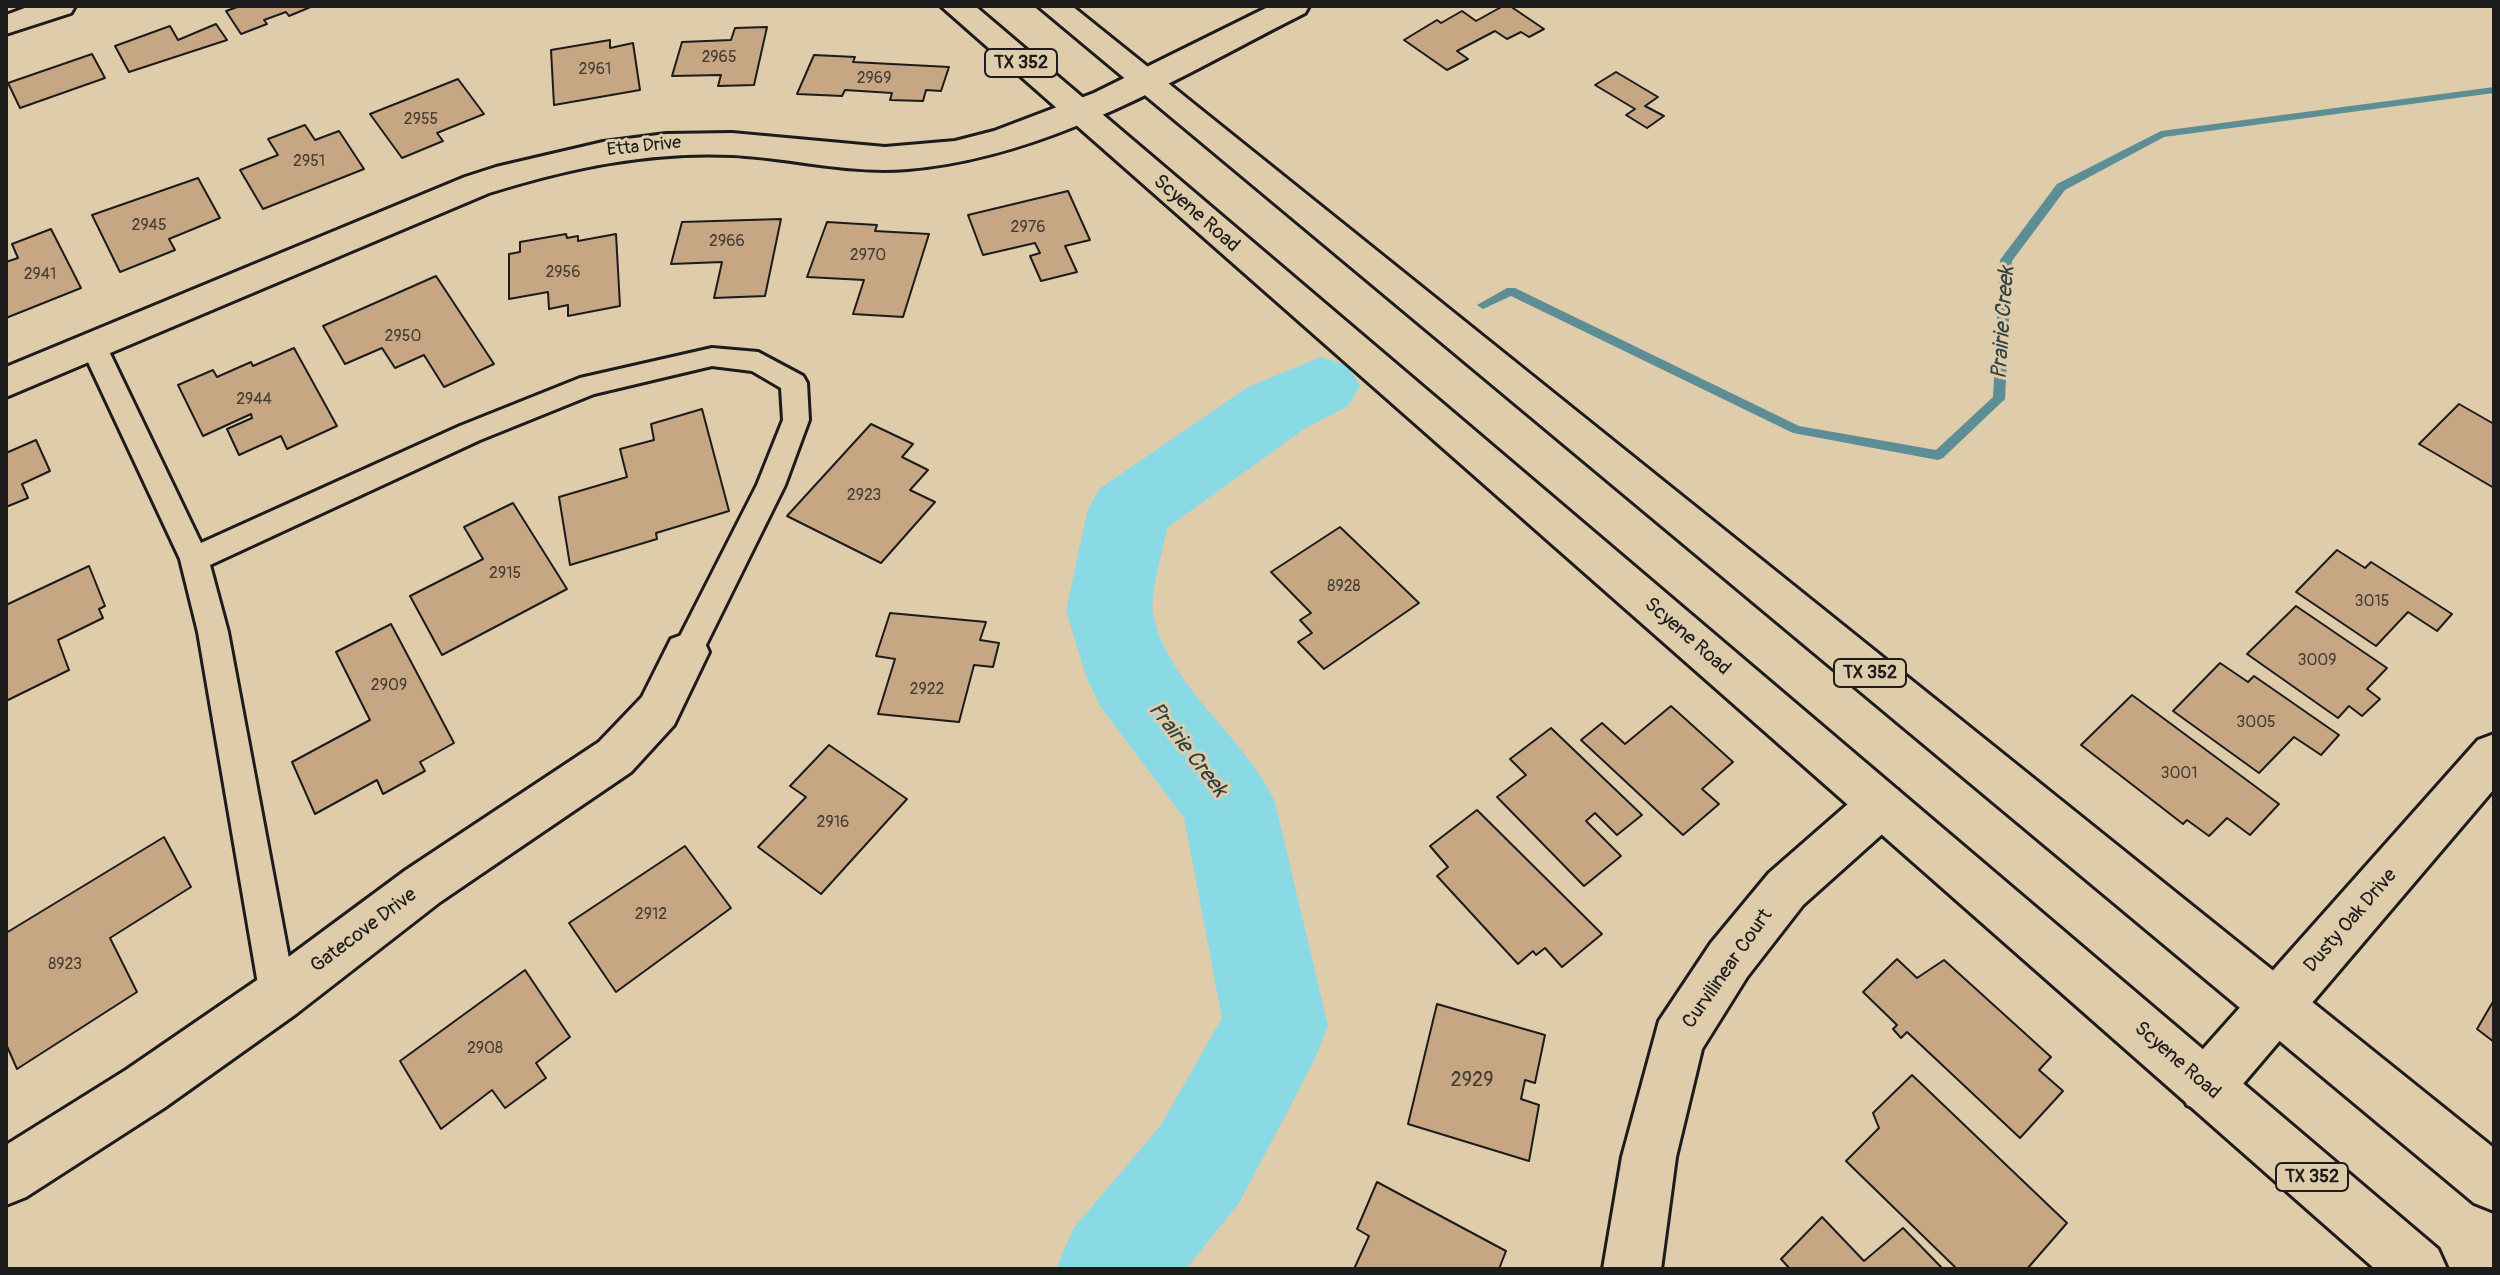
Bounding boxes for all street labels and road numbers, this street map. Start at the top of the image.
road number: TX 352 [985,49,1057,77]
street label: Etta Drive [606,132,682,162]
street label: Scyene Road [1148,170,1244,258]
street label: Scyene Road [1639,593,1735,681]
road number: TX 352 [1834,659,1906,687]
street label: Dusty Oak Drive [2299,864,2403,978]
street label: Gatecove Drive [306,883,422,979]
street label: Curvilinear Court [1678,905,1778,1033]
street label: Scyene Road [2129,1017,2225,1105]
road number: TX 352 [2276,1163,2348,1191]

